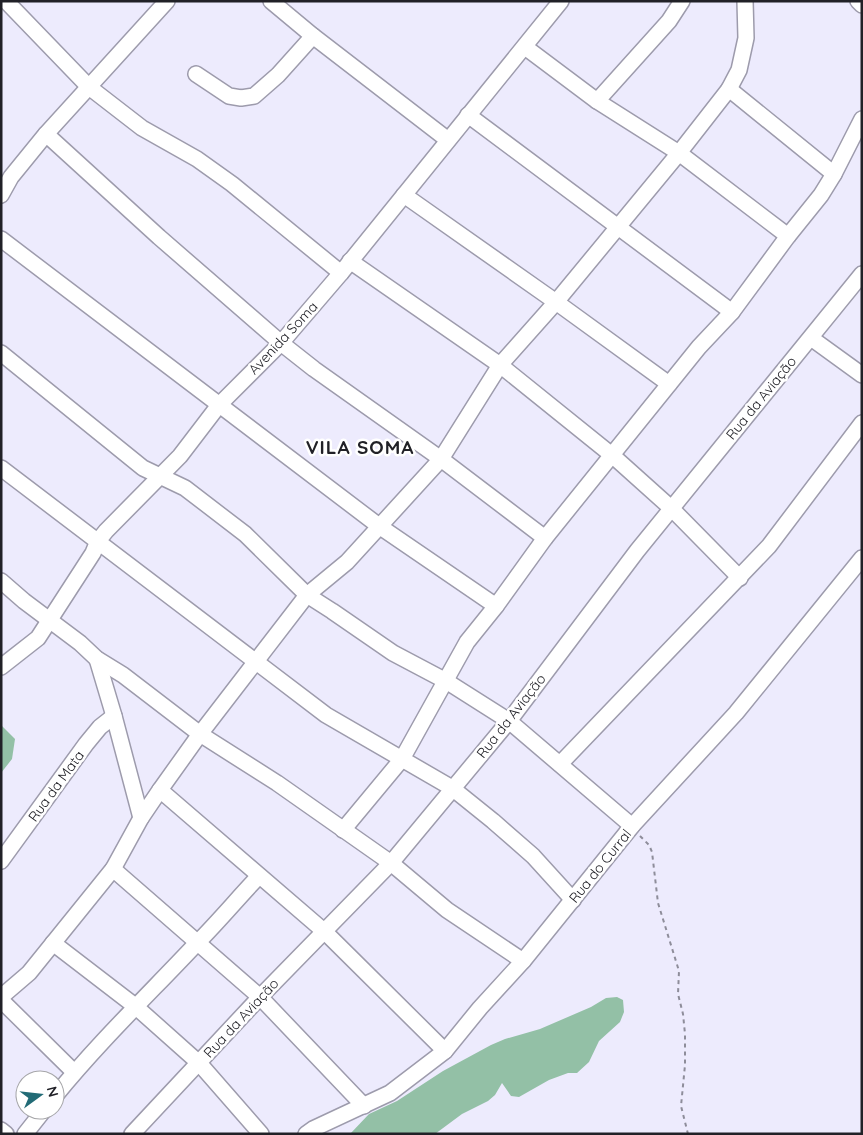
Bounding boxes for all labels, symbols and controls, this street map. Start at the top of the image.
street label: Avenida Soma [245,298,321,378]
street label: Rua da Aviação [722,353,800,443]
district label: VILA SOMA [306,435,414,459]
street label: Rua da Aviação [472,670,550,762]
street label: Rua da Mata [24,747,88,825]
street label: Rua do Curral [565,825,635,907]
street label: Rua da Aviação [200,975,282,1061]
north arrow [15,1070,65,1120]
text: N [43,1084,63,1099]

